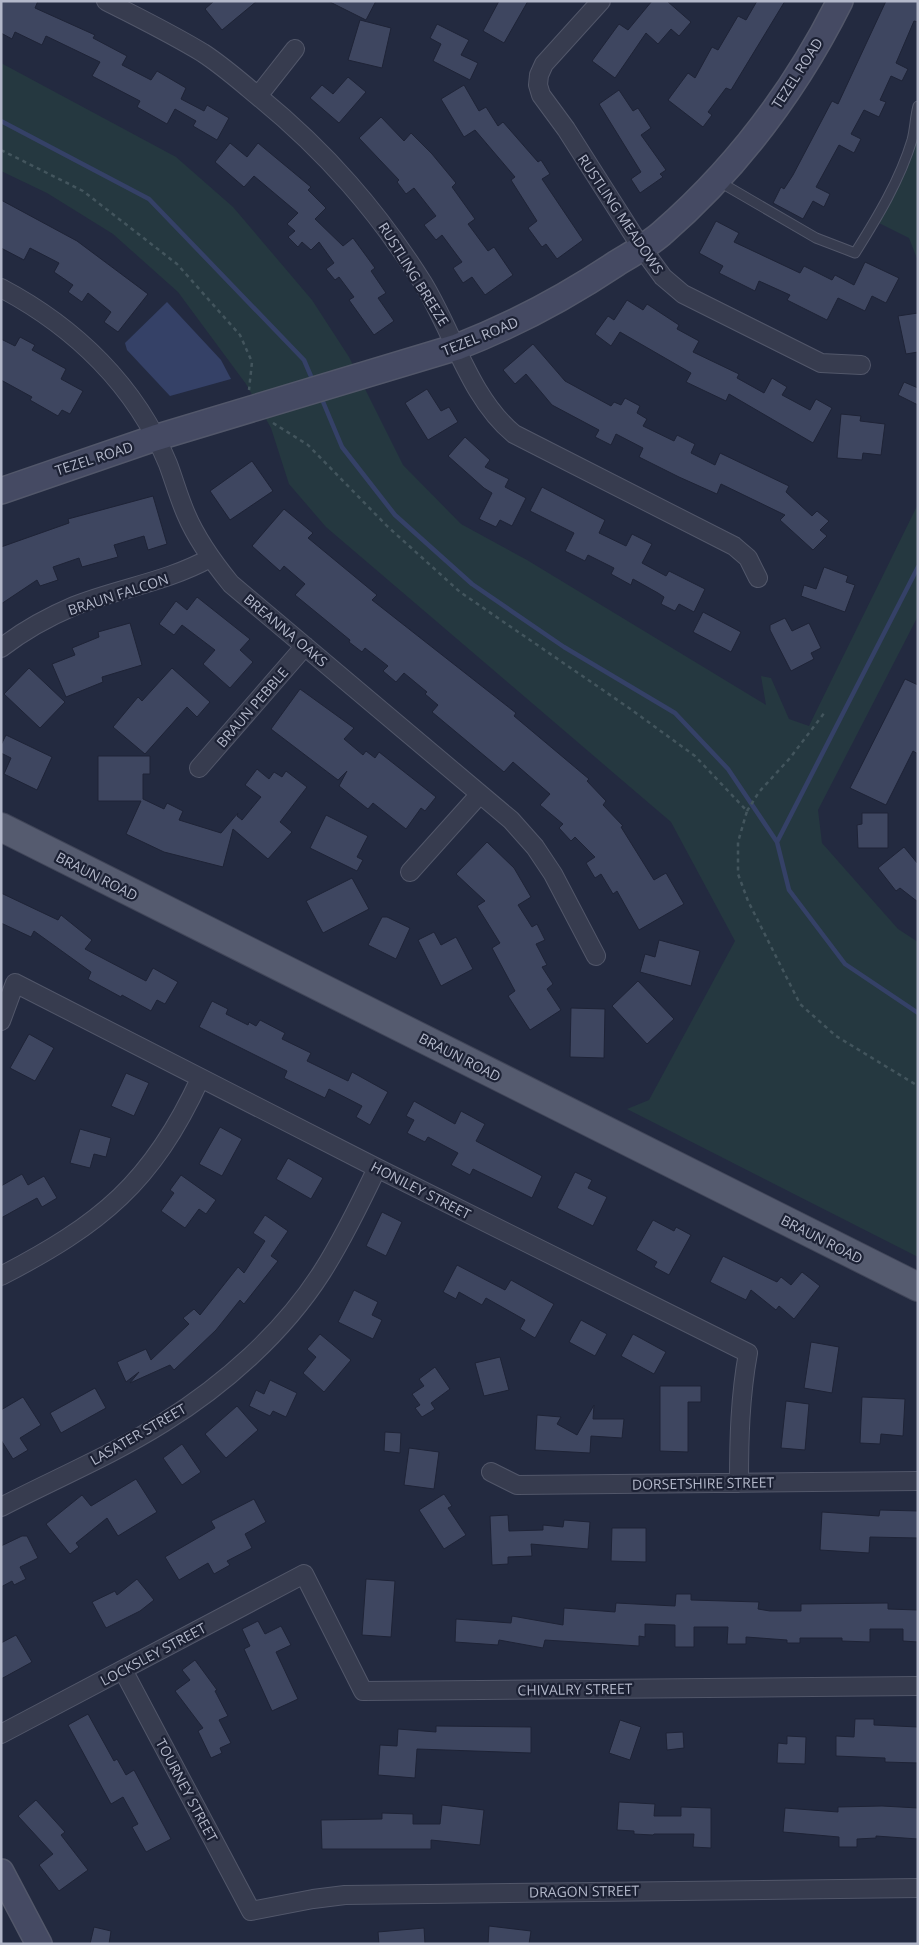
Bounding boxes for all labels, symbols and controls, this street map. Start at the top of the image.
street label: TEZEL ROAD [767,34,827,112]
street label: RUSTLING MEADOWS [574,150,668,278]
street label: RUSTLING BREEZE [374,219,454,329]
street label: TEZEL ROAD [439,312,521,360]
street label: TEZEL ROAD [53,436,135,480]
street label: BRAUN FALCON [65,569,171,619]
street label: BREANNA OAKS [240,589,332,671]
street label: BRAUN PEBBLE [212,663,292,751]
street label: BRAUN ROAD [53,847,141,905]
street label: BRAUN ROAD [416,1028,504,1086]
street label: HONILEY STREET [368,1157,474,1223]
street label: BRAUN ROAD [778,1210,866,1268]
street label: LASATER STREET [87,1399,190,1469]
street label: DORSETSHIRE STREET [632,1472,775,1494]
street label: LOCKSLEY STREET [97,1618,209,1690]
street label: CHIVALRY STREET [517,1678,633,1700]
street label: TOURNEY STREET [152,1735,222,1845]
street label: DRAGON STREET [529,1881,640,1901]

